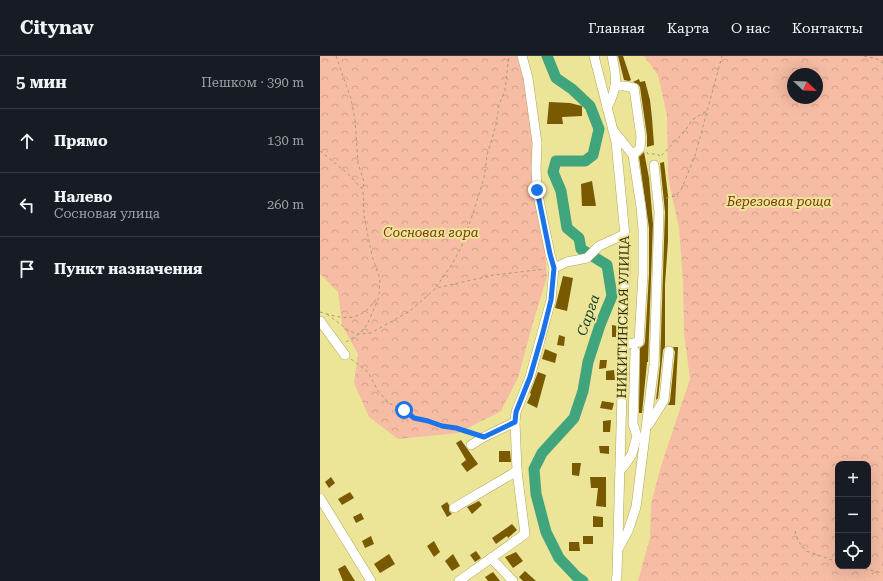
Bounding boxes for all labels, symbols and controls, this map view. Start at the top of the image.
text: Citynav [20,16,94,39]
text: Главная [588,20,645,36]
text: Карта [667,20,709,36]
text: О нас [731,20,770,36]
text: Контакты [792,20,863,36]
north arrow [787,68,823,104]
text: 5 мин [16,72,67,92]
text: Пешком · 390 m [201,75,304,90]
icon: ahead [16,130,38,152]
text: Прямо [54,132,108,150]
text: 130 m [267,133,304,148]
route end [528,181,546,199]
text: Налево [54,188,113,206]
icon: left [16,194,38,216]
park label: Березовая роща [726,194,831,209]
text: 260 m [267,197,304,212]
text: Сосновая улица [54,206,160,221]
park label: Сосновая гора [383,225,479,240]
street label: НИКИТИНСКАЯ УЛИЦА [614,235,632,399]
icon: arrive [16,258,38,280]
text: Пункт назначения [54,260,202,278]
water label: Сарга [574,292,602,338]
route start [395,401,413,419]
map controls [835,461,871,569]
button: + [835,461,871,497]
button: − [835,497,871,533]
button: locate [835,533,871,569]

